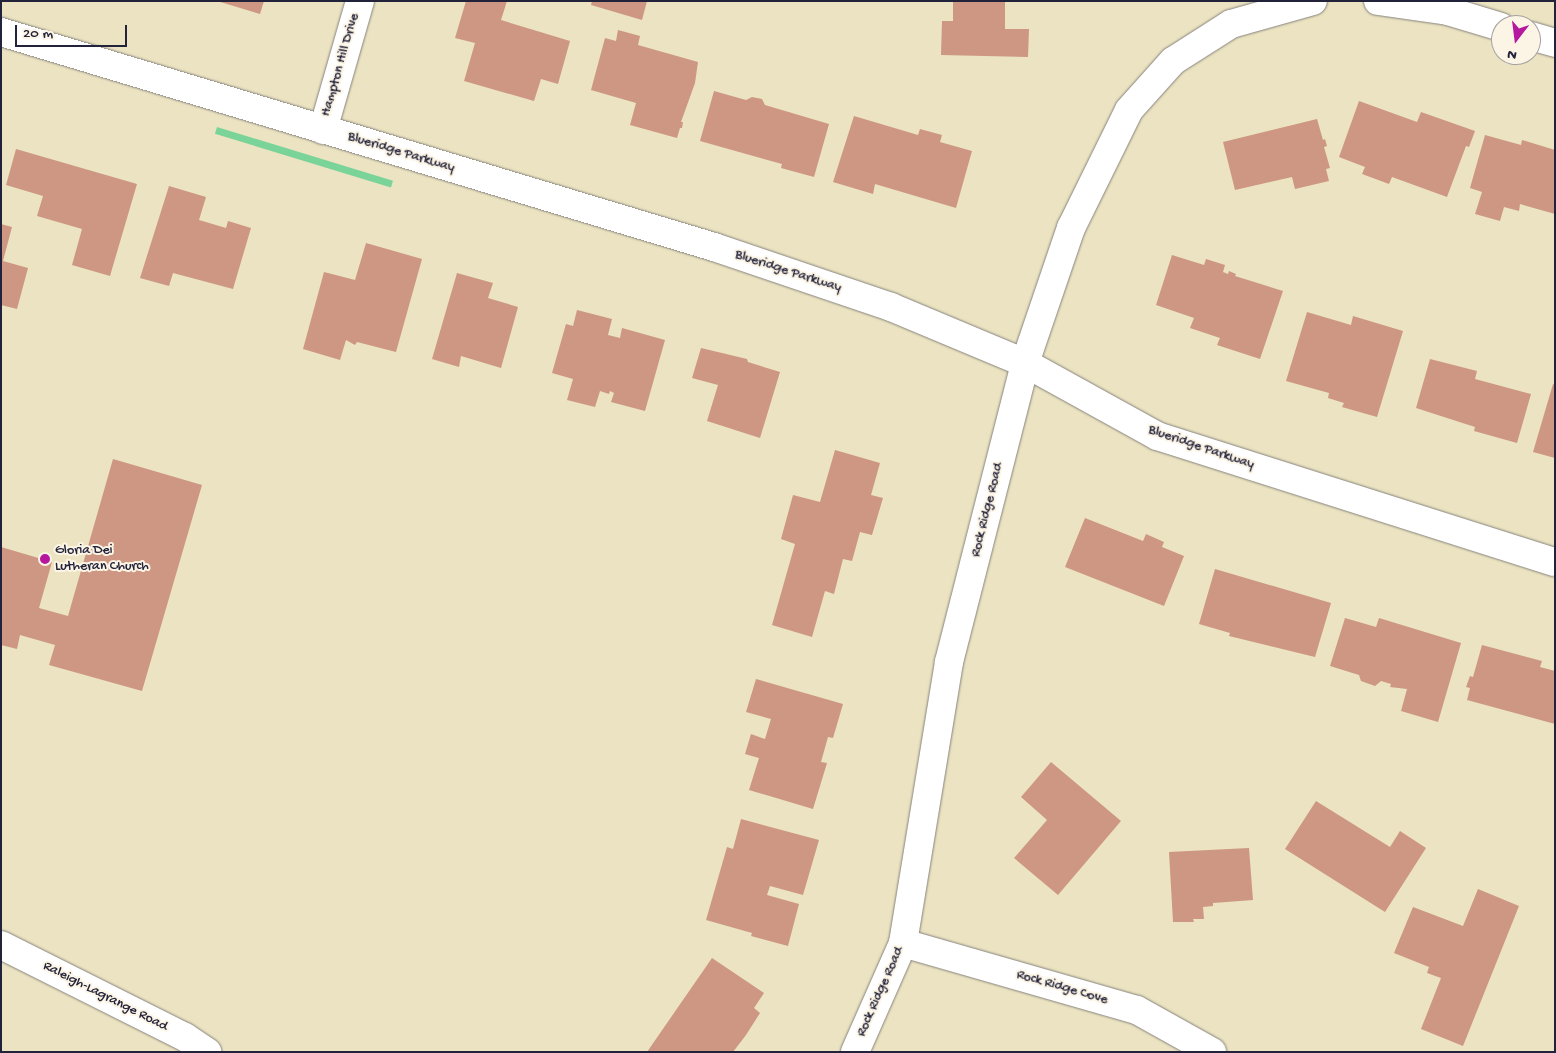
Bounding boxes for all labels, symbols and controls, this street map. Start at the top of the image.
street label: Hampton Hill Drive [318,11,364,119]
scale bar [18,15,130,47]
north arrow [1491,15,1541,65]
text: 20 m [23,25,53,43]
text: N [1506,45,1519,63]
street label: Blueridge Parkway [345,129,457,177]
street label: Blueridge Parkway [733,247,843,297]
street label: Blueridge Parkway [1146,422,1256,474]
street label: Rock Ridge Road [968,461,1008,559]
place label: Gloria Dei Lutheran Church [55,543,149,576]
marker: Gloria Dei Lutheran Church [39,553,51,565]
street label: Rock Ridge Road [854,944,908,1040]
street label: Raleigh-Lagrange Road [40,958,170,1036]
street label: Rock Ridge Cove [1014,967,1110,1009]

